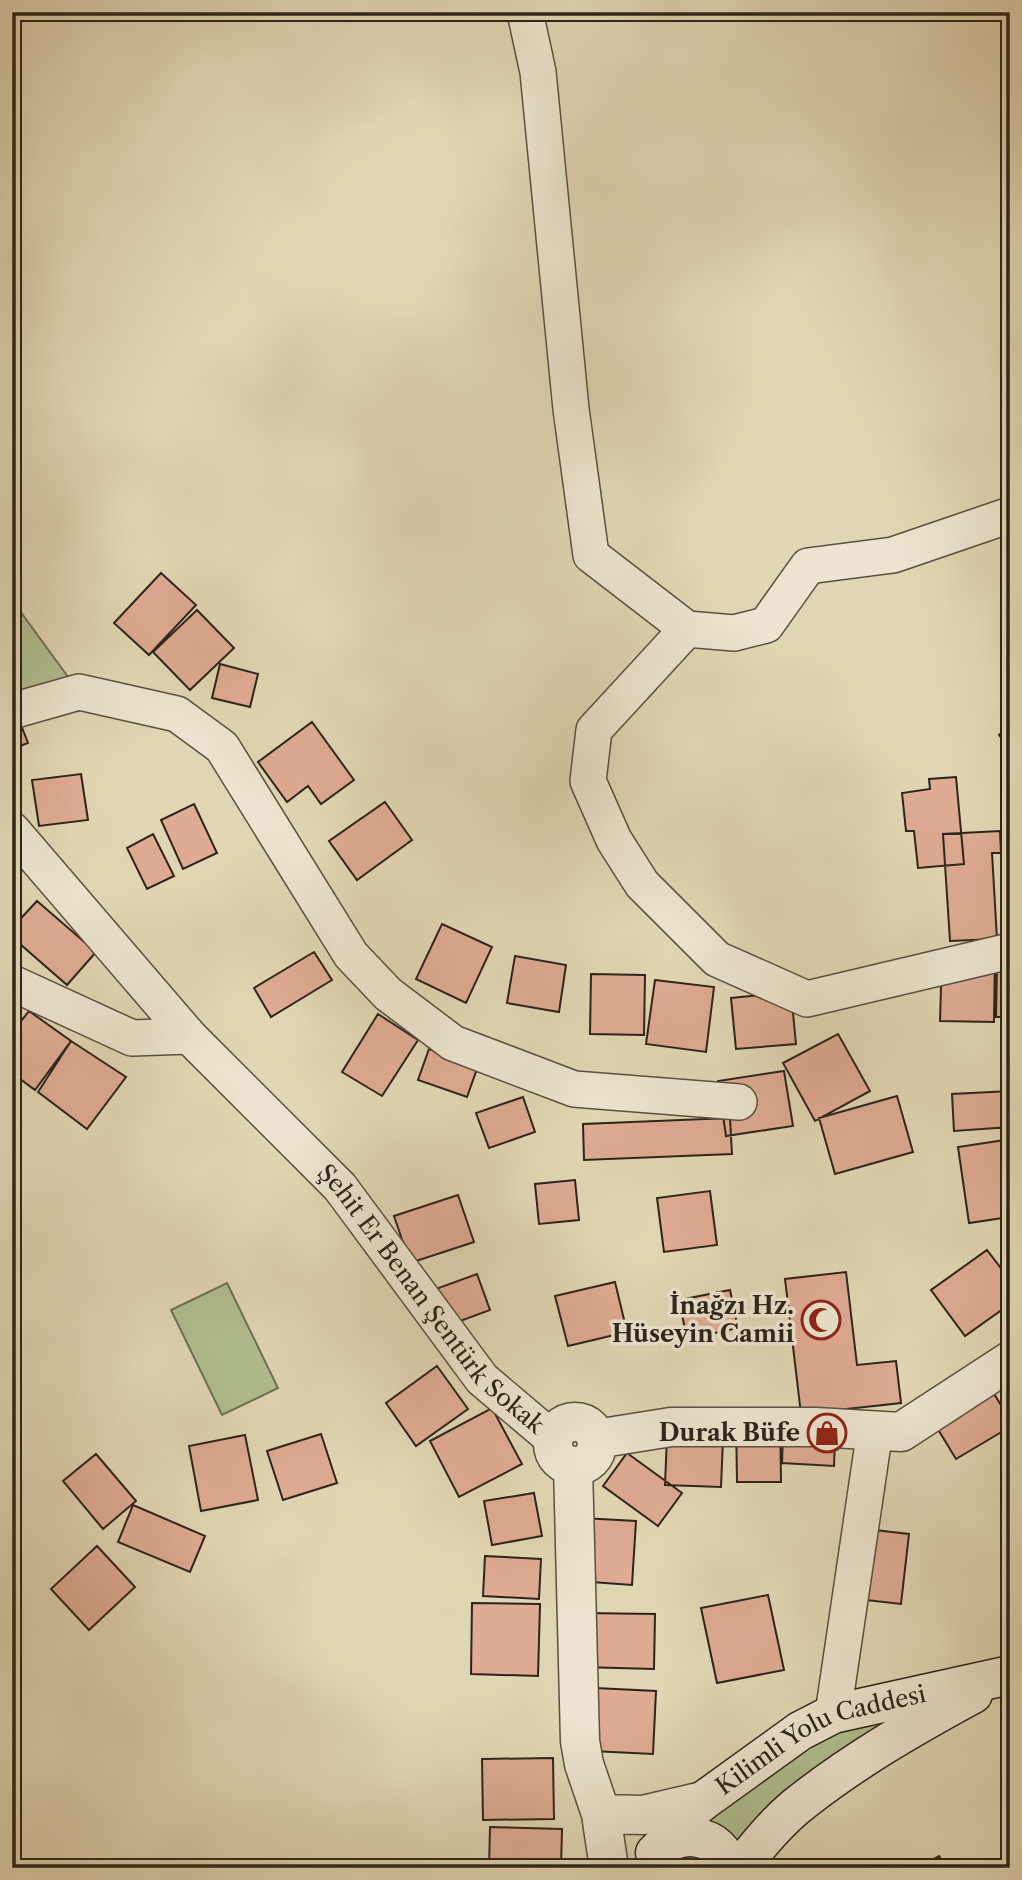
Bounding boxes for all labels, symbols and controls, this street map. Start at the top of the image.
street label: Şehit Er Benan Şentürk Sokak [312,1158,551,1440]
place label: İnağzı Hz. Hüseyin Camii [612,1290,794,1348]
mosque icon: İnağzı Hz. Hüseyin Camii [800,1299,842,1341]
shop icon: Durak Büfe [806,1412,848,1454]
place label: Durak Büfe [659,1418,800,1447]
street label: Kilimli Yolu Caddesi [710,1679,928,1801]

